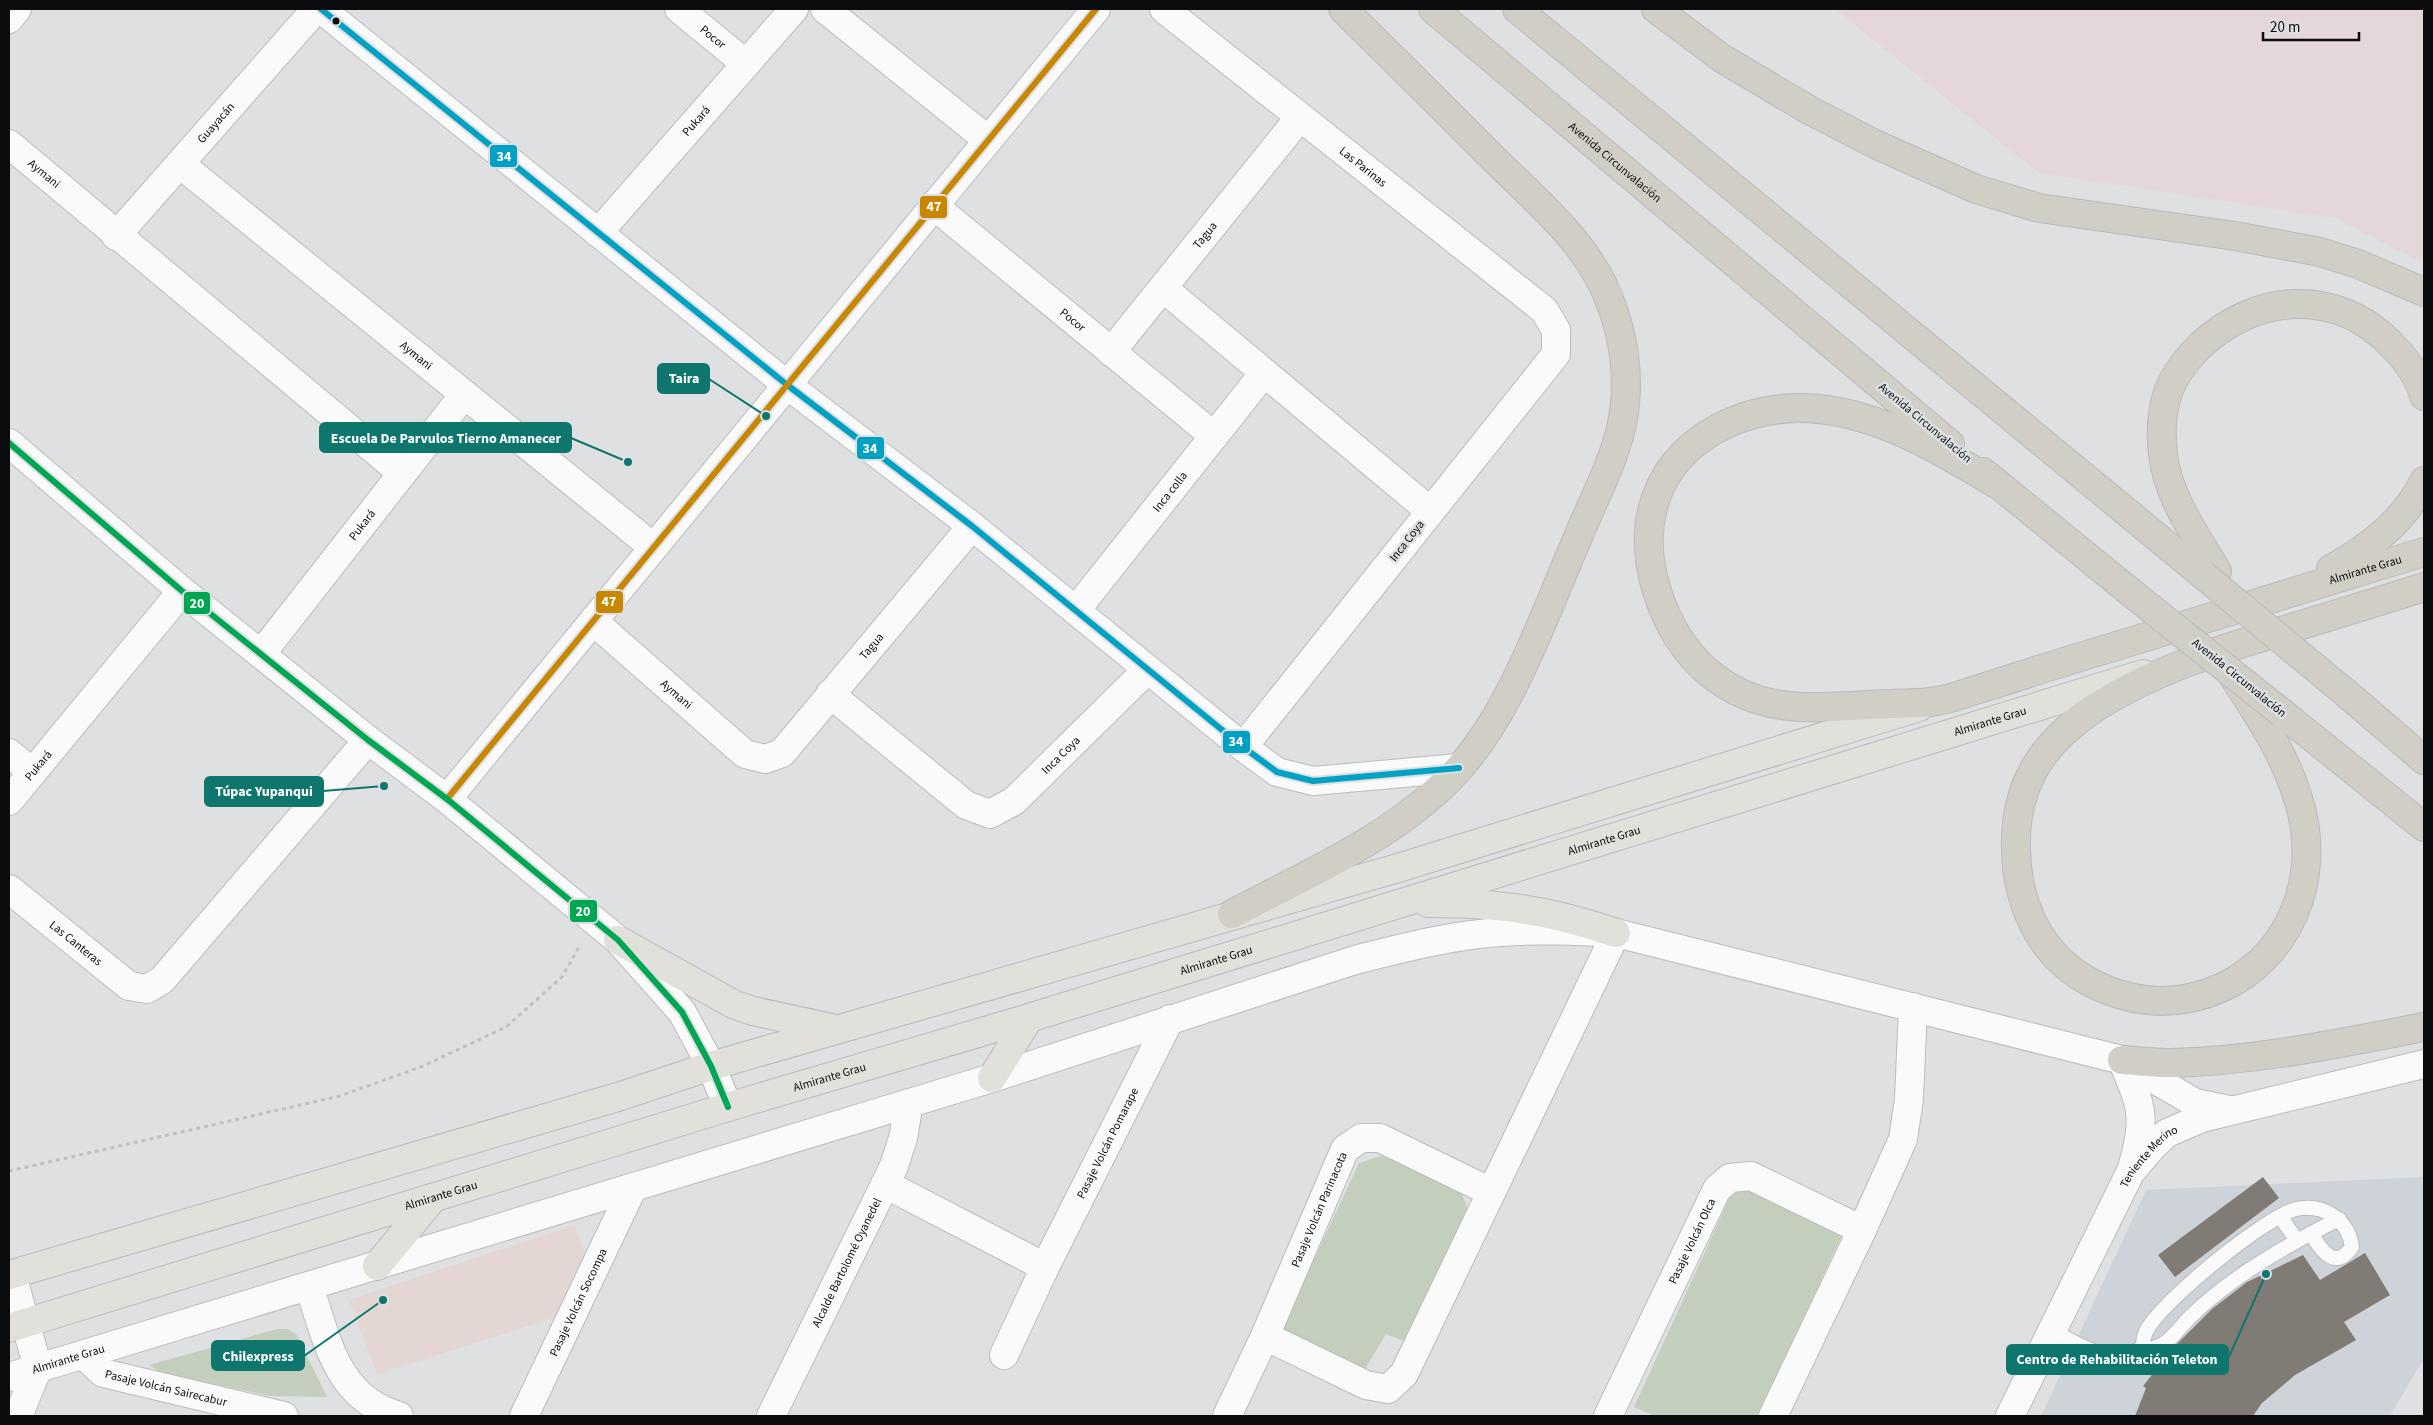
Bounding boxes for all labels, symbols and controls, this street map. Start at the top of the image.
scale bar [2263,10,2359,42]
unlabelled marker [331,16,341,26]
text: 20 m [2270,17,2300,38]
street label: Pocor [696,21,730,53]
street label: Guayacán [193,99,239,147]
street label: Pukará [678,102,714,140]
street label: Avenida Circunvalación [1565,118,1665,206]
street label: Las Parinas [1336,143,1391,191]
line badge: 34 [489,144,518,168]
text: 34 [497,147,512,167]
street label: Aymani [24,155,64,192]
line badge: 47 [919,195,948,219]
text: 47 [927,197,941,217]
street label: Tagua [1189,218,1221,252]
street label: Pocor [1056,304,1090,336]
street label: Aymani [396,337,436,374]
callout: Taira [658,364,709,393]
text: Taira [669,369,699,389]
street label: Avenida Circunvalación [1875,379,1975,467]
callout: Escuela De Parvulos Tierno Amanecer [320,423,571,452]
text: Escuela De Parvulos Tierno Amanecer [331,429,562,449]
line badge: 34 [856,436,885,460]
text: 34 [863,439,878,459]
street label: Inca colla [1148,468,1191,516]
street label: Pukará [345,506,380,544]
street label: Inca Coya [1385,517,1429,565]
street label: Almirante Grau [2327,551,2404,589]
line badge: 47 [595,590,624,614]
line badge: 20 [183,591,211,615]
text: 47 [602,592,616,612]
text: 20 [190,594,204,614]
street label: Tagua [855,629,888,663]
street label: Avenida Circunvalación [2188,635,2290,721]
street label: Aymani [657,675,696,713]
street label: Almirante Grau [1952,702,2029,740]
line badge: 34 [1222,730,1251,754]
street label: Inca Coya [1038,732,1084,778]
text: 34 [1229,732,1244,752]
street label: Pukará [21,747,56,784]
callout: Túpac Yupanqui [205,777,323,806]
text: Túpac Yupanqui [215,782,313,802]
street label: Almirante Grau [1566,821,1643,860]
line badge: 20 [569,899,598,923]
text: 20 [576,902,590,922]
street label: Las Canteras [46,916,106,970]
street label: Almirante Grau [1178,941,1255,979]
street label: Almirante Grau [791,1058,868,1096]
street label: Pasaje Volcán Pomarape [1072,1084,1143,1201]
street label: Teniente Merino [2116,1121,2180,1191]
street label: Pasaje Volcán Parinacota [1287,1149,1351,1270]
street label: Almirante Grau [403,1176,479,1214]
street label: Alcalde Bartolomé Oyanedel [807,1195,886,1330]
street label: Pasaje Volcán Olca [1664,1195,1720,1287]
street label: Pasaje Volcán Socompa [545,1245,611,1359]
street label: Almirante Grau [30,1340,107,1378]
callout: Chilexpress [212,1341,304,1370]
callout: Centro de Rehabilitación Teleton [2007,1345,2228,1374]
text: Chilexpress [222,1347,294,1367]
text: Centro de Rehabilitación Teleton [2016,1350,2218,1370]
street label: Pasaje Volcán Sairecabur [103,1365,230,1411]

